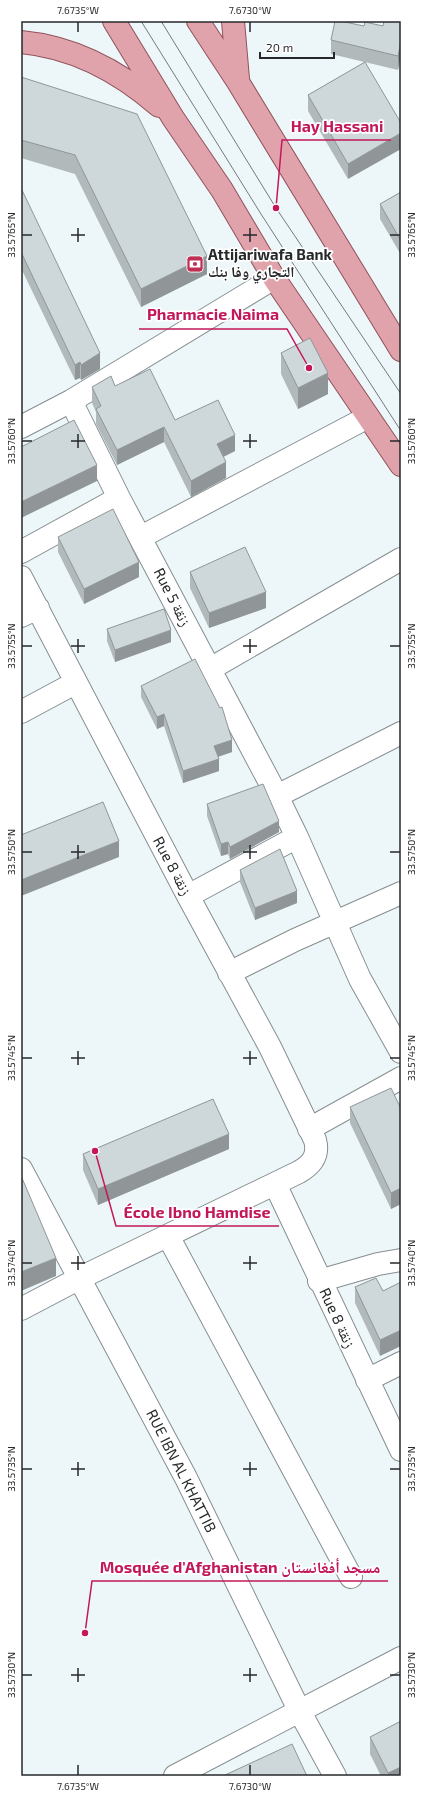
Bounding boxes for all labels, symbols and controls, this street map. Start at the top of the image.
text: 7.6735°W [57,4,99,16]
text: 7.6730°W [229,4,272,16]
scale bar [260,34,334,60]
text: 20 m [266,40,293,54]
callout: Hay Hassani [282,112,391,140]
text: Hay Hassani [291,116,383,136]
text: 33.5765°N [5,212,17,258]
text: 33.5765°N [405,212,417,258]
place label: Attijariwafa Bank التجاري وفا بنك [208,245,332,284]
bank icon: Attijariwafa Bank التجاري وفا بنك [185,254,205,274]
callout: Pharmacie Naima [139,301,287,329]
text: Pharmacie Naima [147,304,279,323]
text: 33.5760°N [5,418,17,464]
text: 33.5760°N [405,418,417,464]
street label: Rue 5 زنقة [150,564,195,629]
text: 33.5755°N [5,623,17,669]
text: 33.5755°N [405,623,417,669]
text: 33.5750°N [5,829,17,875]
text: 33.5750°N [405,829,417,875]
street label: Rue 8 زنقة [149,833,196,899]
text: 33.5745°N [5,1035,17,1081]
text: 33.5745°N [405,1035,417,1081]
callout: École Ibno Hamdise [116,1198,279,1226]
text: École Ibno Hamdise [124,1202,270,1221]
text: 33.5740°N [5,1240,17,1286]
text: 33.5740°N [405,1240,417,1286]
street label: Rue 8 زنقة [315,1285,360,1351]
street label: RUE IBN AL KHATTIB [143,1406,221,1535]
text: 33.5735°N [5,1446,17,1492]
text: 33.5735°N [405,1446,417,1492]
callout: Mosquée d'Afghanistan مسجد أفغانستان [92,1553,388,1581]
text: Mosquée d'Afghanistan مسجد أفغانستان [100,1557,380,1577]
text: 33.5730°N [5,1652,17,1698]
text: 33.5730°N [405,1652,417,1698]
text: 7.6735°W [57,1780,99,1792]
text: 7.6730°W [229,1780,272,1792]

